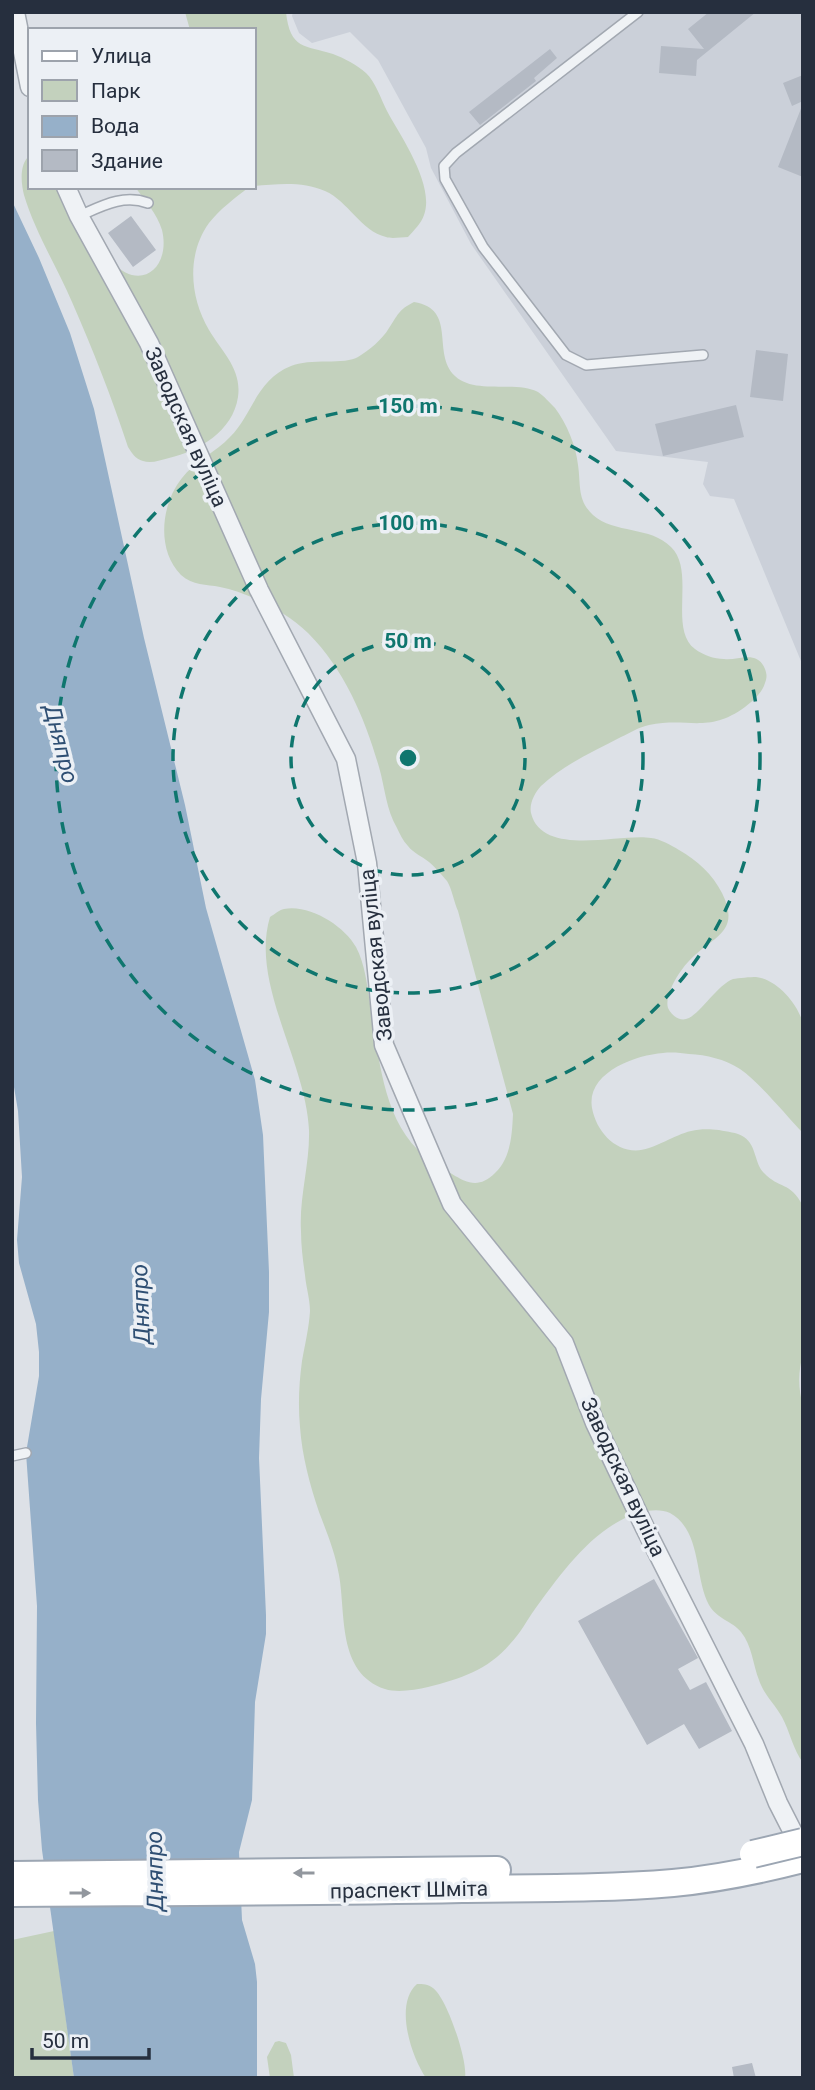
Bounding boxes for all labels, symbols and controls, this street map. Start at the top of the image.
legend [28,28,256,189]
text: Улица [91,44,152,68]
text: Парк [91,79,141,103]
text: Вода [91,114,139,138]
text: Здание [91,149,163,173]
street label: Заводская вуліца [140,343,232,511]
text: 150 m [378,394,438,418]
text: 100 m [378,511,438,535]
text: 50 m [384,629,432,653]
water label: Дняпро [38,700,84,786]
centre of rings [396,746,420,770]
street label: Заводская вуліца [355,868,397,1042]
water label: Дняпро [126,1264,156,1346]
street label: Заводская вуліца [576,1394,670,1560]
water label: Дняпро [141,1831,169,1913]
one-way arrow [292,1867,314,1878]
street label: праспект Шміта [330,1877,488,1903]
one-way arrow [70,1887,92,1899]
scale bar [32,2016,149,2060]
text: 50 m [42,2029,89,2053]

